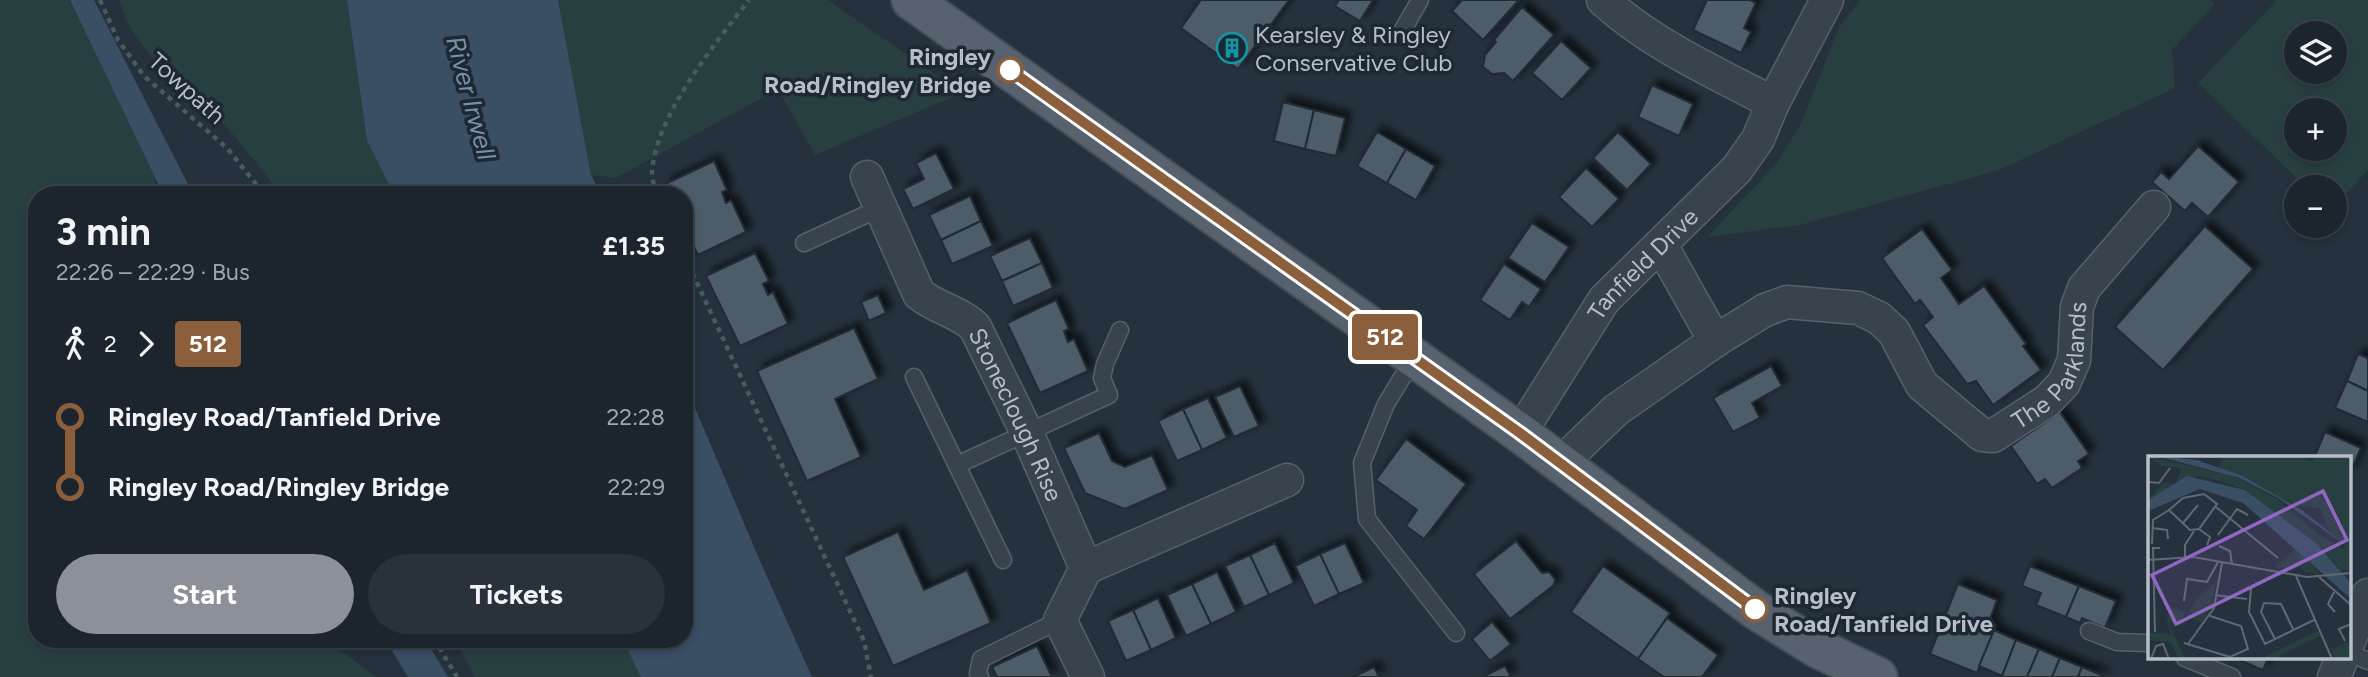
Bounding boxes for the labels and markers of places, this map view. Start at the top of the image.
place label: Kearsley & Ringley Conservative Club [1255,20,1452,77]
building icon: Kearsley & Ringley Conservative Club [1215,31,1249,65]
place label: Ringley Road/Ringley Bridge [764,42,991,99]
marker: Ringley Road/Ringley Bridge [997,57,1023,83]
place label: Ringley Road/Tanfield Drive [1774,581,1993,638]
marker: Ringley Road/Tanfield Drive [1742,596,1768,622]

